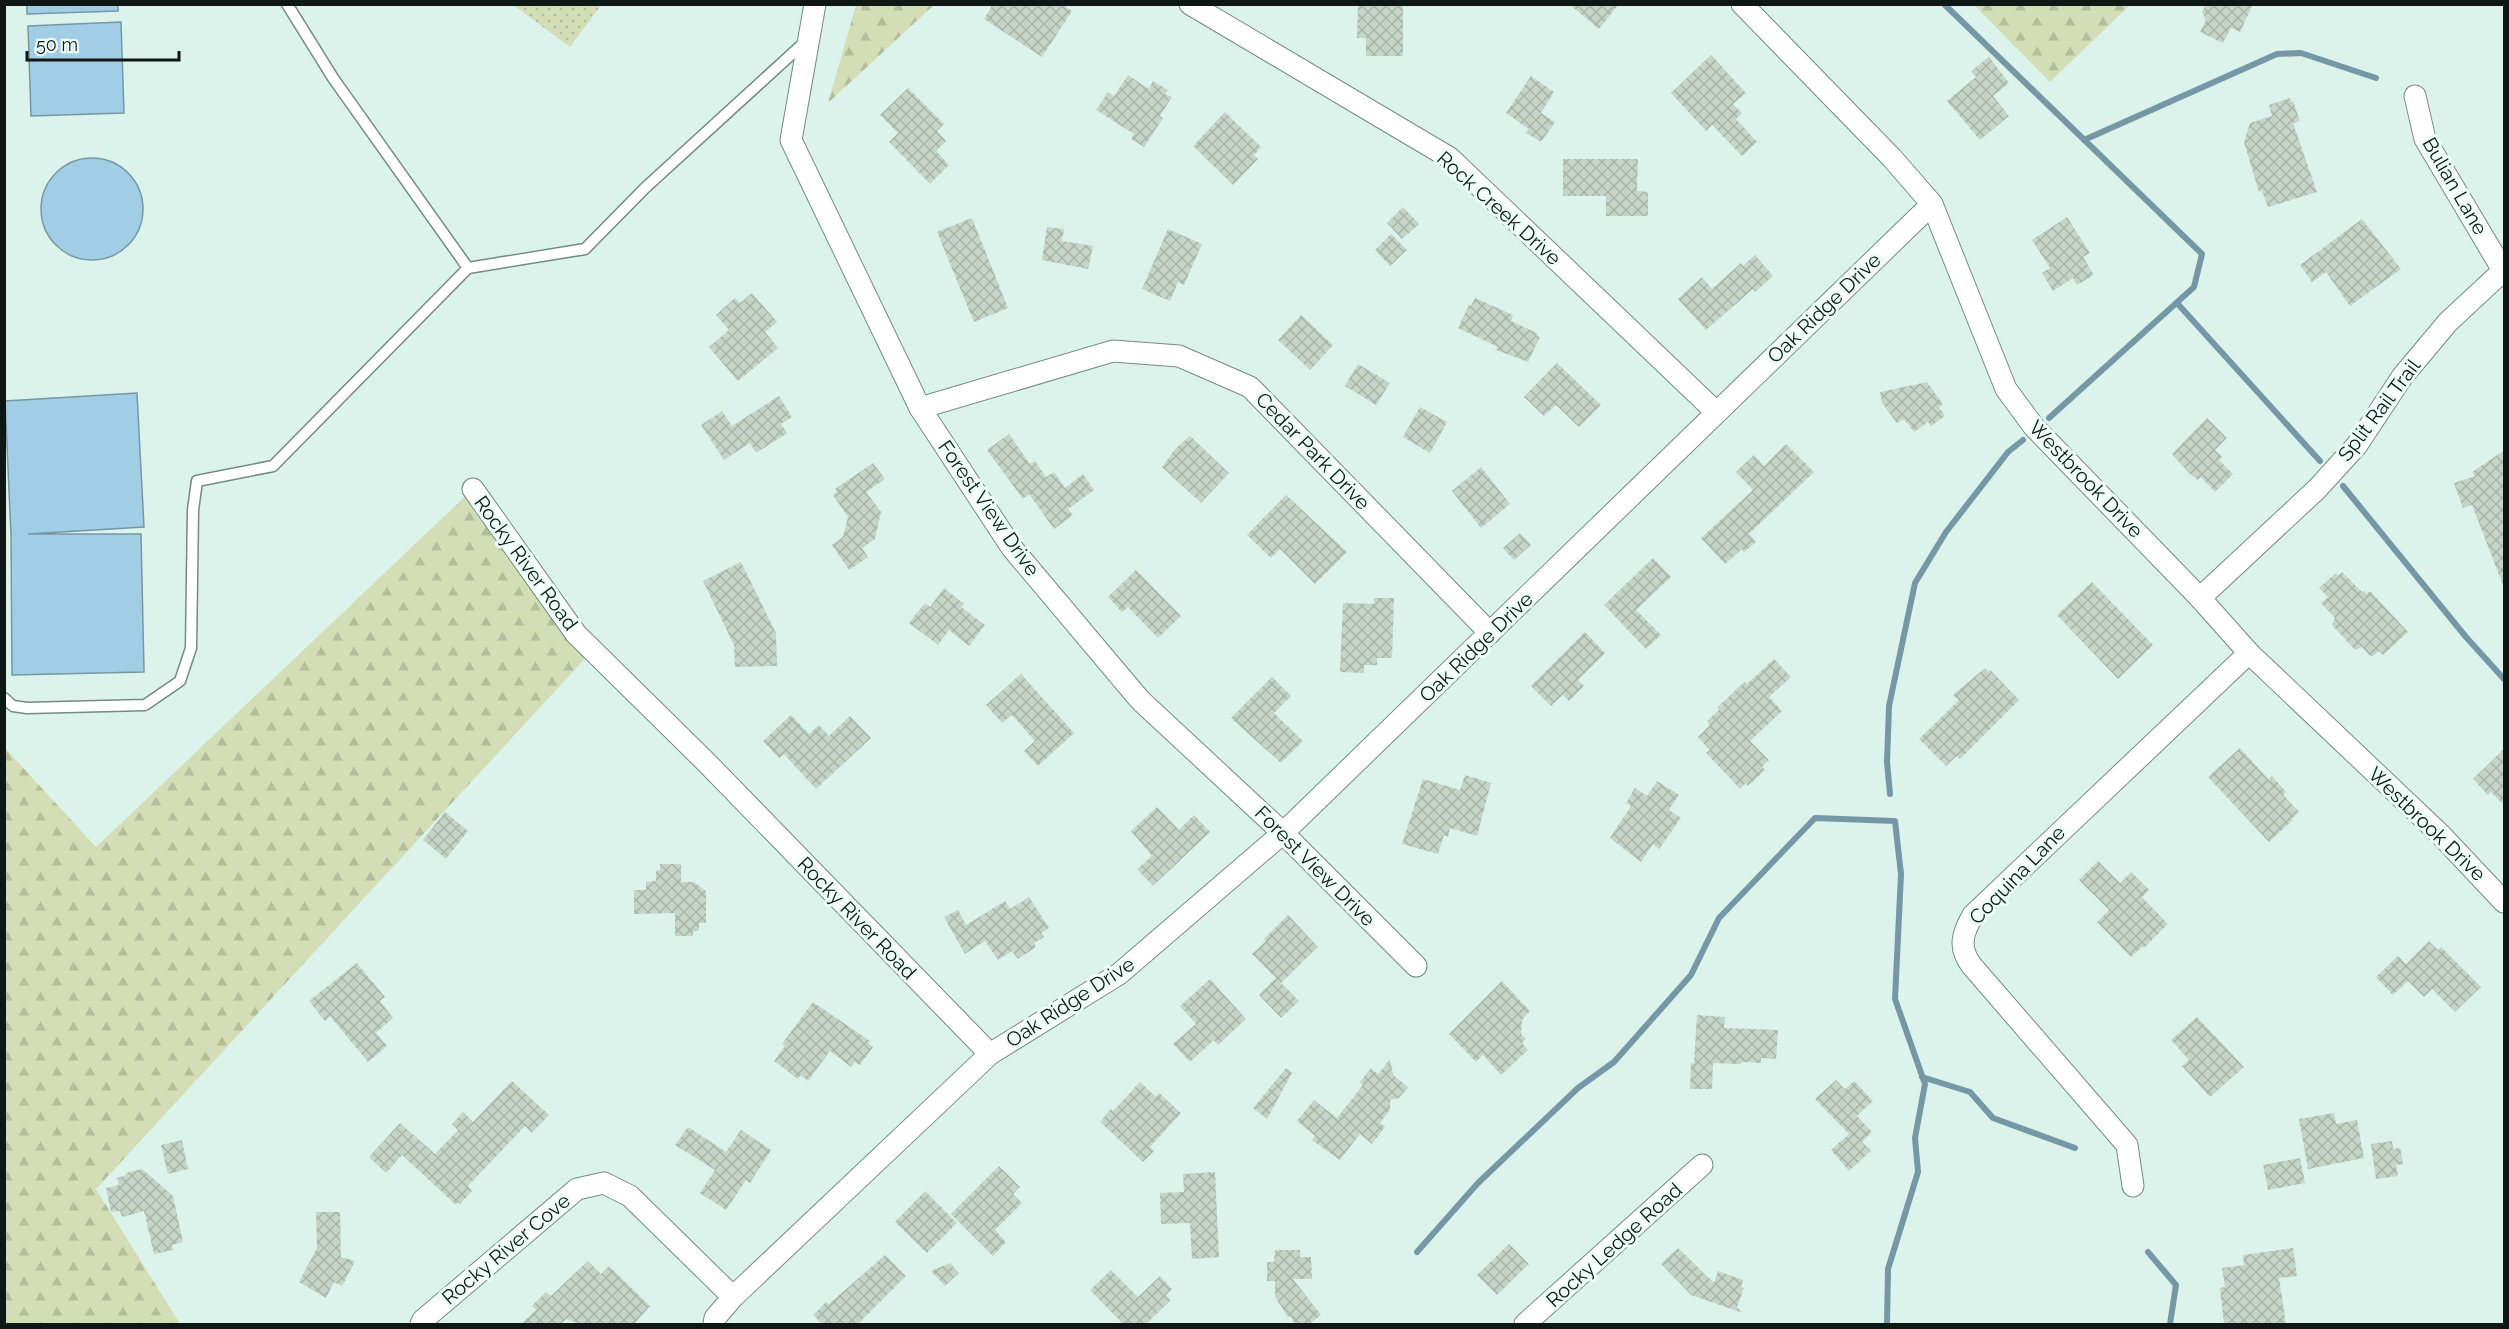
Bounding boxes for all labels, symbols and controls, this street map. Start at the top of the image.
scale bar [27,24,178,62]
text: 50 m [36,34,78,55]
street label: Bulian Lane [2417,133,2493,239]
street label: Rock Creek Drive [1432,146,1566,270]
street label: Oak Ridge Drive [1762,248,1886,368]
street label: Split Rail Trail [2333,354,2426,466]
street label: Cedar Park Drive [1251,387,1375,515]
street label: Westbrook Drive [2024,415,2148,543]
street label: Forest View Drive [933,436,1045,581]
street label: Rocky River Road [469,491,583,635]
street label: Oak Ridge Drive [1414,587,1538,707]
street label: Westbrook Drive [2363,762,2491,886]
street label: Forest View Drive [1250,801,1380,931]
street label: Coquina Lane [1964,821,2070,929]
street label: Rocky River Road [793,852,921,984]
street label: Oak Ridge Drive [1001,951,1139,1052]
street label: Rocky Ledge Road [1541,1178,1687,1312]
street label: Rocky River Cove [437,1188,575,1310]

